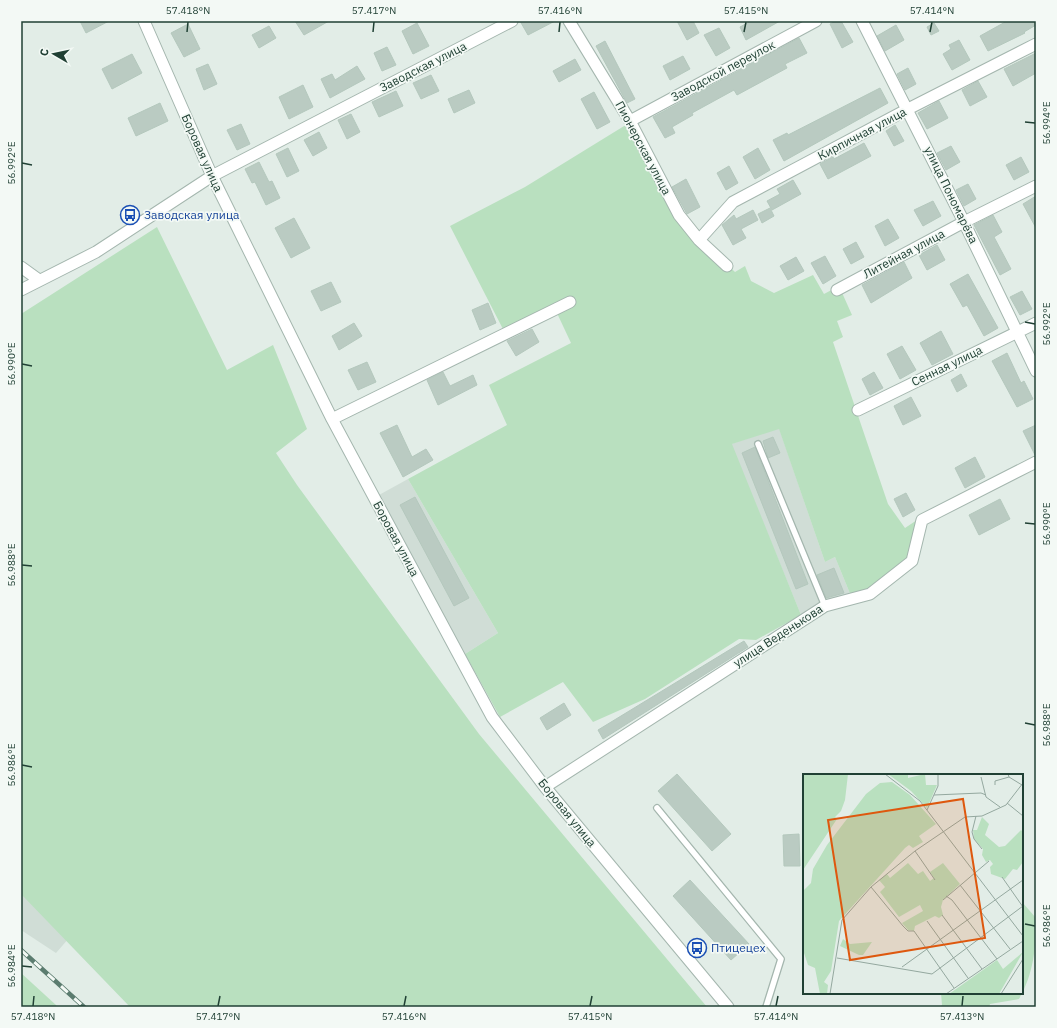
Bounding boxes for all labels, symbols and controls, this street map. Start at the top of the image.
text: 57.418°N [166,4,210,17]
text: 57.417°N [352,4,396,17]
text: 57.416°N [538,4,582,17]
text: 57.415°N [724,4,768,17]
text: 57.414°N [910,4,954,17]
north arrow [34,34,74,74]
street label: Заводской переулок [668,37,778,104]
street label: Заводская улица [377,38,469,95]
text: С [37,48,52,57]
street label: Пионерская улица [612,98,675,198]
text: 56.994°E [1040,101,1053,145]
street label: Кирпичная улица [815,104,909,163]
street label: Боровая улица [179,112,227,195]
text: 56.992°E [5,141,18,185]
street label: улица Пономарёва [921,144,982,246]
bus stop icon: Заводская улица [119,204,141,226]
place label: Заводская улица [144,207,240,222]
street label: Литейная улица [860,225,948,281]
text: 56.992°E [1040,302,1053,346]
text: 56.990°E [5,342,18,386]
street label: Сенная улица [909,342,985,389]
street label: Боровая улица [370,498,423,580]
text: 56.990°E [1040,502,1053,546]
text: 56.988°E [5,543,18,587]
street label: улица Веденькова [730,601,826,670]
text: 56.988°E [1040,703,1053,747]
text: 56.986°E [5,743,18,787]
inset map [803,774,1023,994]
street label: Боровая улица [535,775,600,850]
text: 56.986°E [1040,904,1053,948]
bus stop icon: Птицецех [686,937,708,959]
place label: Птицецех [711,940,766,955]
text: 56.984°E [5,944,18,988]
text: 57.418°N [11,1010,55,1023]
text: 57.417°N [196,1010,240,1023]
text: 57.416°N [382,1010,426,1023]
text: 57.415°N [568,1010,612,1023]
text: 57.414°N [754,1010,798,1023]
text: 57.413°N [940,1010,984,1023]

